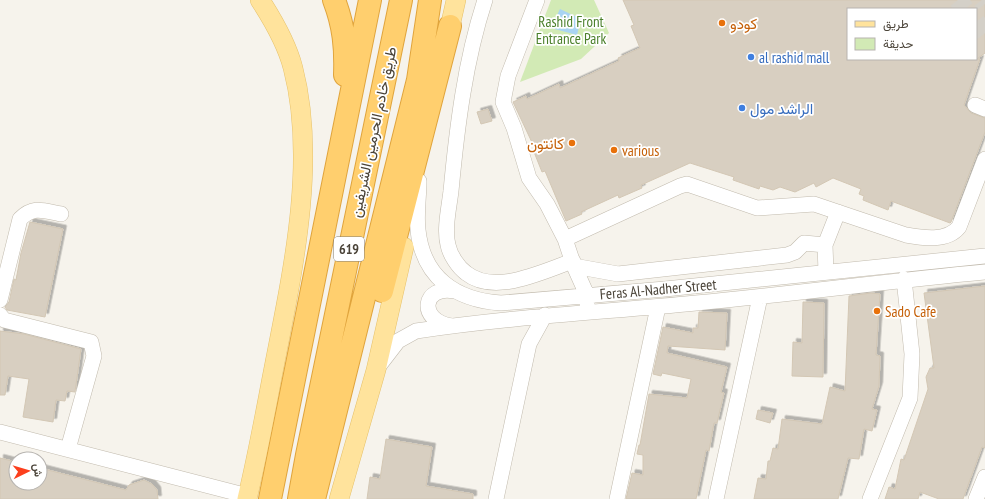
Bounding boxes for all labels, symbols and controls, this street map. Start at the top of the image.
legend [847,8,977,60]
park label: Rashid Front Entrance Park [536,12,606,48]
place label: كودو [730,14,758,33]
text: طريق [883,16,909,32]
marker: كودو [717,18,727,28]
text: حديقة [883,36,913,51]
street label: طريق خادم الحرمين الشريفين [346,45,401,219]
place label: al rashid mall [759,48,830,67]
marker: al rashid mall [746,52,756,62]
place label: الراشد مول [750,99,813,118]
marker: الراشد مول [737,103,747,113]
place label: كانتون [527,134,564,153]
marker: كانتون [567,138,577,148]
place label: various [622,141,659,160]
marker: various [609,145,619,155]
road number: 619 [334,237,364,261]
street label: Feras Al-Nadher Street [599,274,717,304]
place label: Sado Cafe [885,302,936,321]
marker: Sado Cafe [872,306,882,316]
north arrow [8,451,48,491]
text: ش [30,463,46,477]

